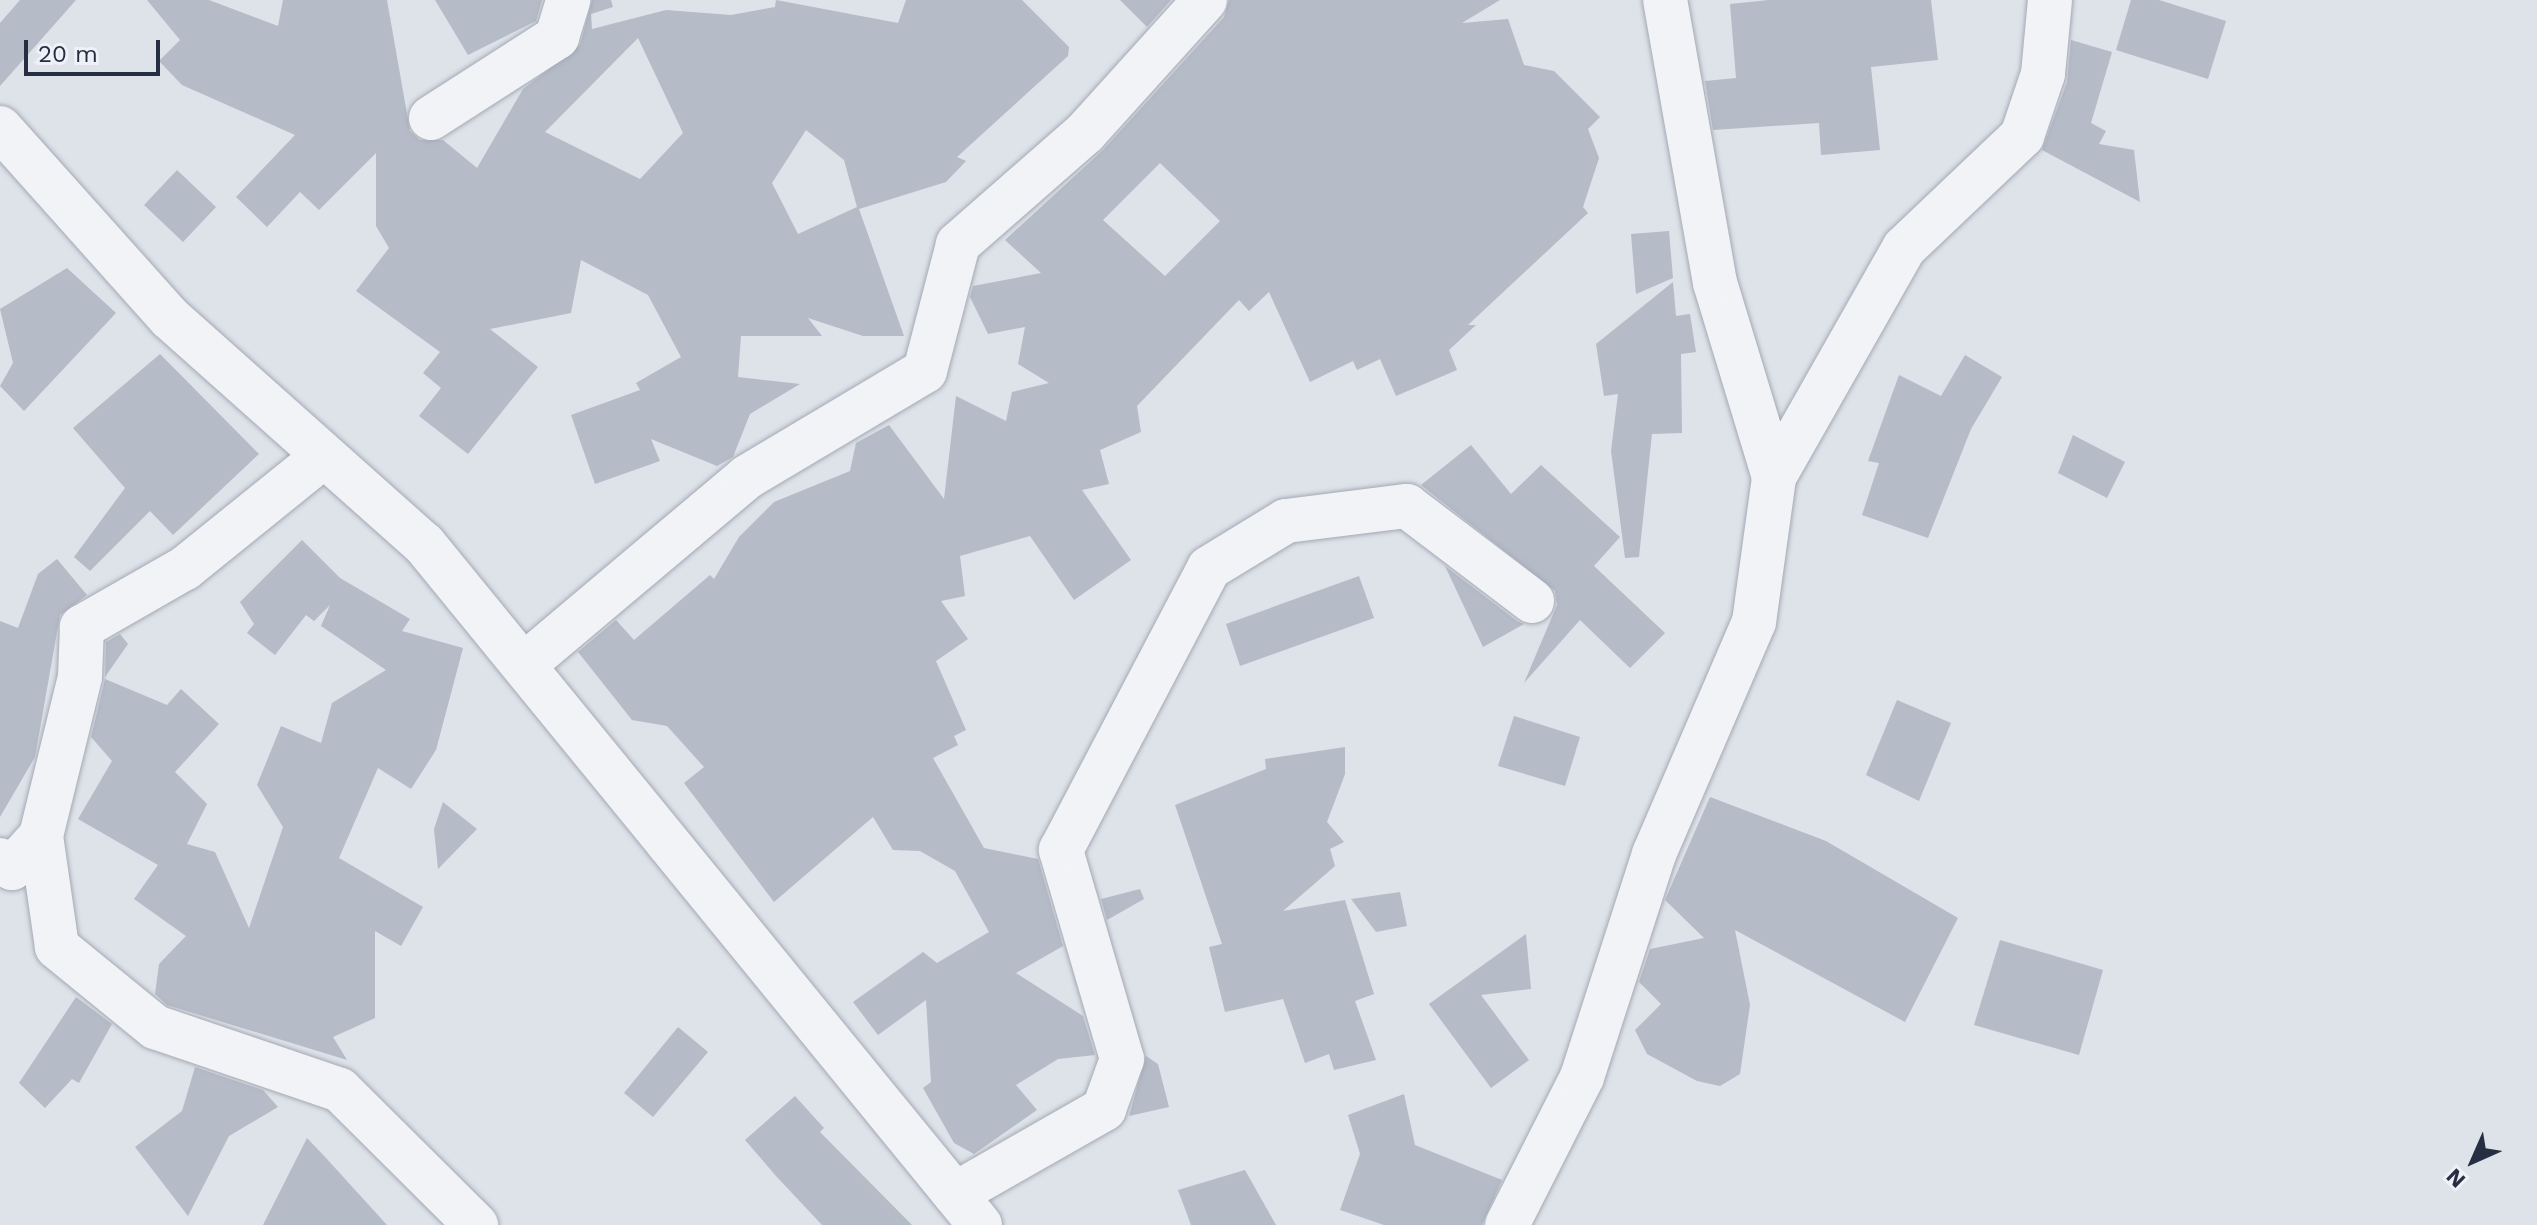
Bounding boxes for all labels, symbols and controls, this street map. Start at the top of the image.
scale bar [28,24,164,74]
text: 20 m [38,40,98,68]
north arrow [2433,1121,2513,1201]
text: N [2441,1164,2470,1193]

